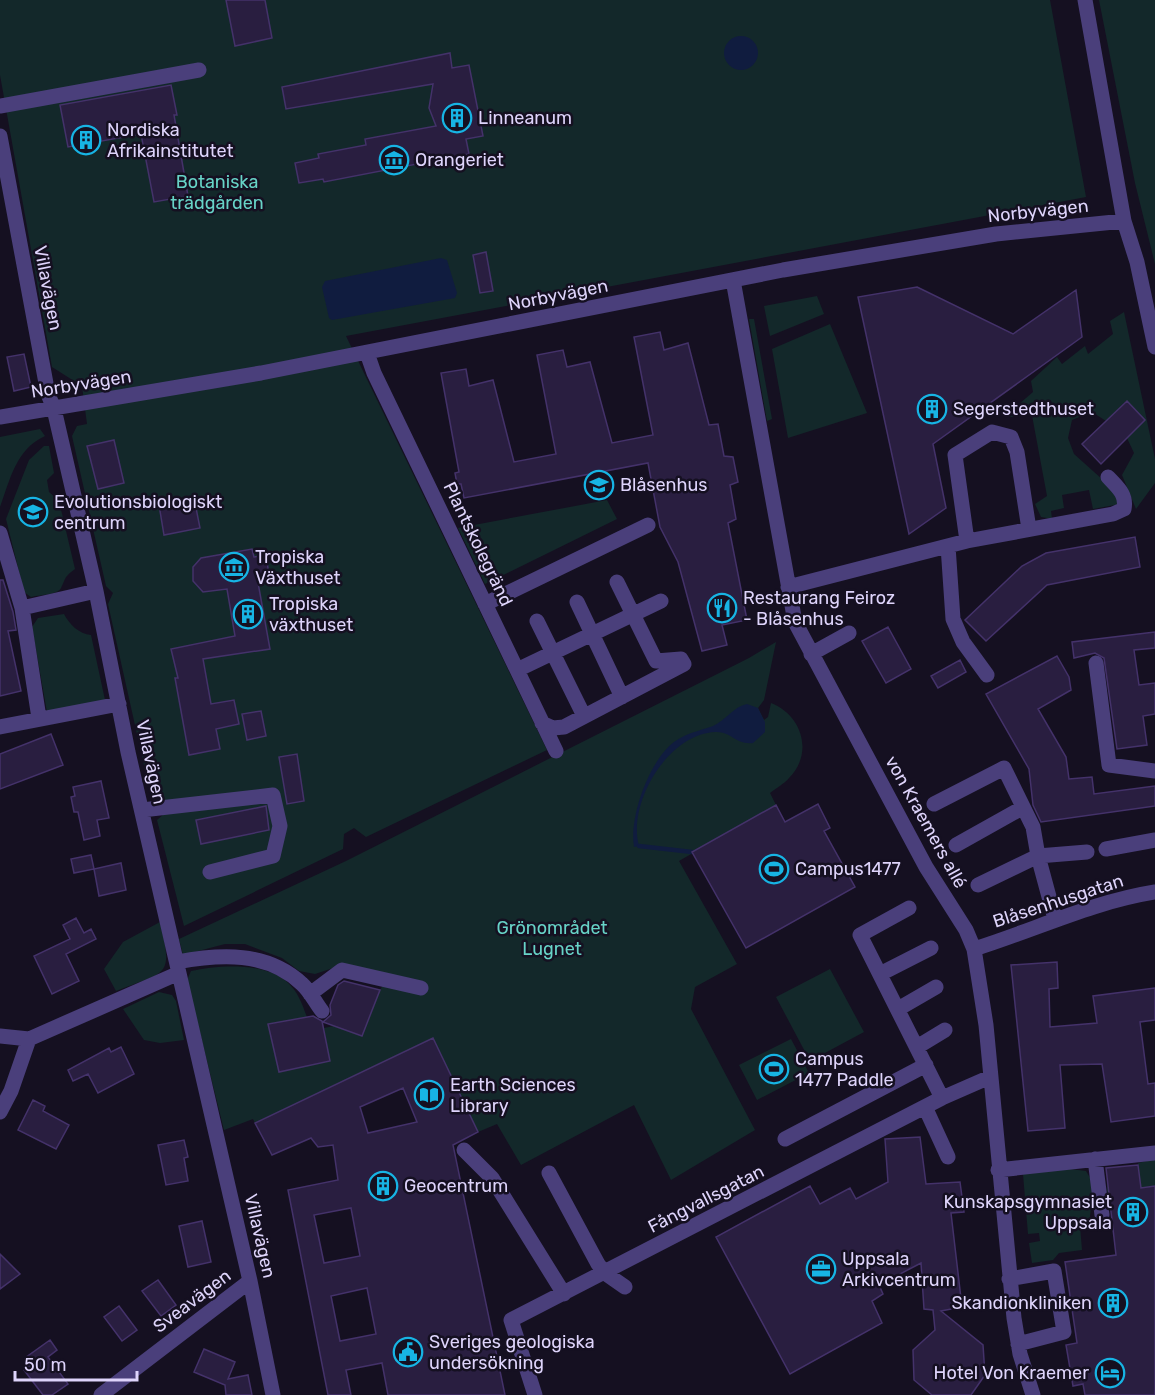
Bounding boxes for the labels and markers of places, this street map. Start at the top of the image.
building icon: Linneanum [441,102,473,134]
place label: Linneanum [478,107,572,129]
place label: Nordiska Afrikainstitutet [107,119,234,162]
building icon: Nordiska Afrikainstitutet [70,124,102,156]
museum icon: Orangeriet [378,144,410,176]
place label: Orangeriet [415,149,504,171]
building icon: Segerstedthuset [916,393,948,425]
place label: Segerstedthuset [953,398,1094,420]
school or university icon: Blåsenhus [583,469,615,501]
place label: Blåsenhus [620,474,707,496]
place label: Evolutionsbiologiskt centrum [54,491,222,534]
school or university icon: Evolutionsbiologiskt centrum [17,496,49,528]
place label: Tropiska Växthuset [255,546,341,589]
museum icon: Tropiska Växthuset [218,551,250,583]
place label: Restaurang Feiroz - Blåsenhus [743,587,895,630]
restaurant icon: Restaurang Feiroz - Blåsenhus [706,592,738,624]
place label: Tropiska växthuset [269,593,353,636]
building icon: Tropiska växthuset [232,598,264,630]
sports icon: Campus1477 [758,853,790,885]
place label: Campus1477 [795,858,901,880]
place label: Campus 1477 Paddle [795,1048,894,1091]
sports icon: Campus 1477 Paddle [758,1053,790,1085]
place label: Earth Sciences Library [450,1074,576,1117]
library icon: Earth Sciences Library [413,1079,445,1111]
building icon: Geocentrum [367,1170,399,1202]
place label: Geocentrum [404,1175,508,1197]
place label: Kunskapsgymnasiet Uppsala [944,1191,1112,1234]
building icon: Kunskapsgymnasiet Uppsala [1117,1196,1149,1228]
place label: Uppsala Arkivcentrum [842,1248,956,1291]
office icon: Uppsala Arkivcentrum [805,1253,837,1285]
building icon: Skandionkliniken [1097,1287,1129,1319]
place label: Skandionkliniken [951,1292,1092,1314]
place label: Sveriges geologiska undersökning [429,1331,595,1374]
public building icon: Sveriges geologiska undersökning [392,1336,424,1368]
hotel icon: Hotel Von Kraemer [1094,1357,1126,1389]
place label: Hotel Von Kraemer [934,1362,1089,1384]

